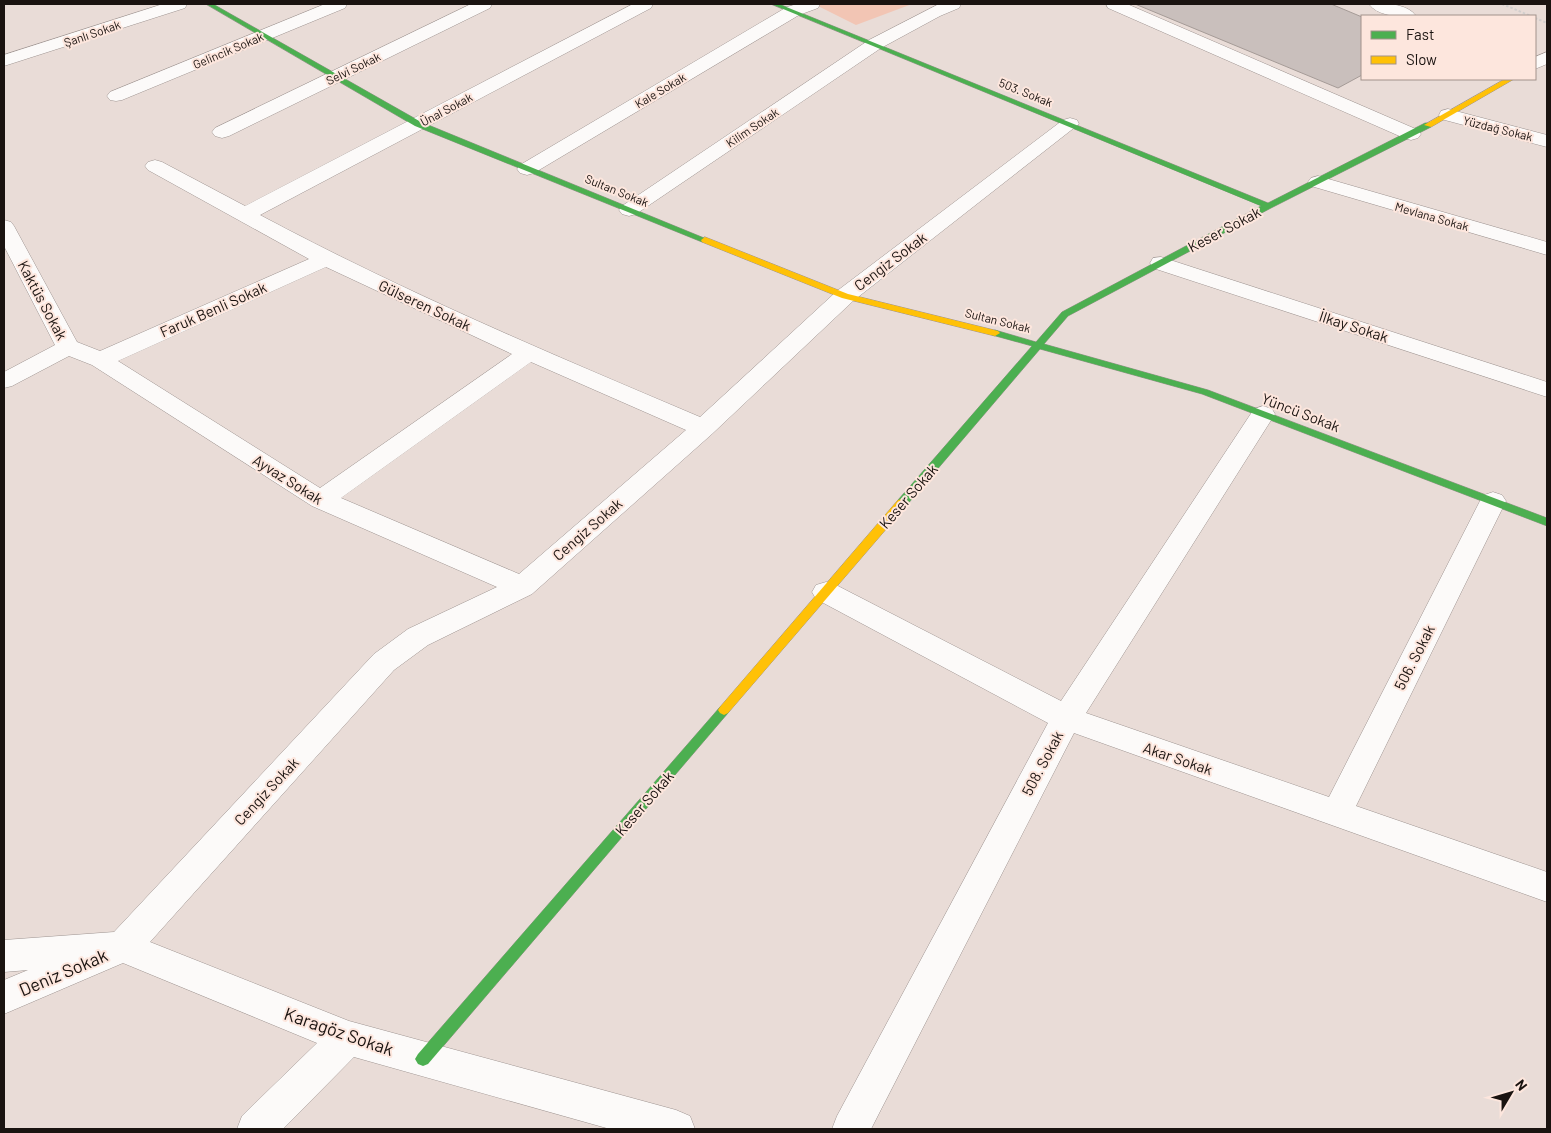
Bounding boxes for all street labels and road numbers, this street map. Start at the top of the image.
street label: Şanlı Sokak [62,17,122,49]
street label: Gelincik Sokak [191,29,265,71]
street label: Selvi Sokak [323,49,383,87]
street label: Kale Sokak [632,69,688,111]
street label: 503. Sokak [997,75,1055,109]
street label: Ünal Sokak [417,89,475,129]
street label: Kilim Sokak [723,104,781,150]
street label: Yüzdağ Sokak [1462,113,1534,143]
street label: Sultan Sokak [583,171,651,209]
street label: Mevlana Sokak [1394,199,1470,233]
street label: Keser Sokak [1184,202,1264,256]
street label: Cengiz Sokak [850,228,930,294]
street label: Kaktüs Sokak [14,257,72,343]
street label: Gülseren Sokak [376,276,475,334]
street label: Faruk Benli Sokak [157,277,270,341]
street label: Sultan Sokak [964,305,1032,335]
street label: İlkay Sokak [1317,306,1391,346]
street label: Yüncü Sokak [1259,389,1343,435]
street label: Ayvaz Sokak [250,450,327,508]
street label: Keser Sokak [875,460,941,532]
street label: Cengiz Sokak [549,494,626,564]
street label: 506. Sokak [1390,621,1438,693]
street label: 508. Sokak [1017,727,1067,798]
street label: Akar Sokak [1141,738,1215,778]
street label: Cengiz Sokak [230,753,302,829]
street label: Keser Sokak [611,767,677,839]
street label: Deniz Sokak [15,944,111,1000]
street label: Karagöz Sokak [281,1002,397,1060]

